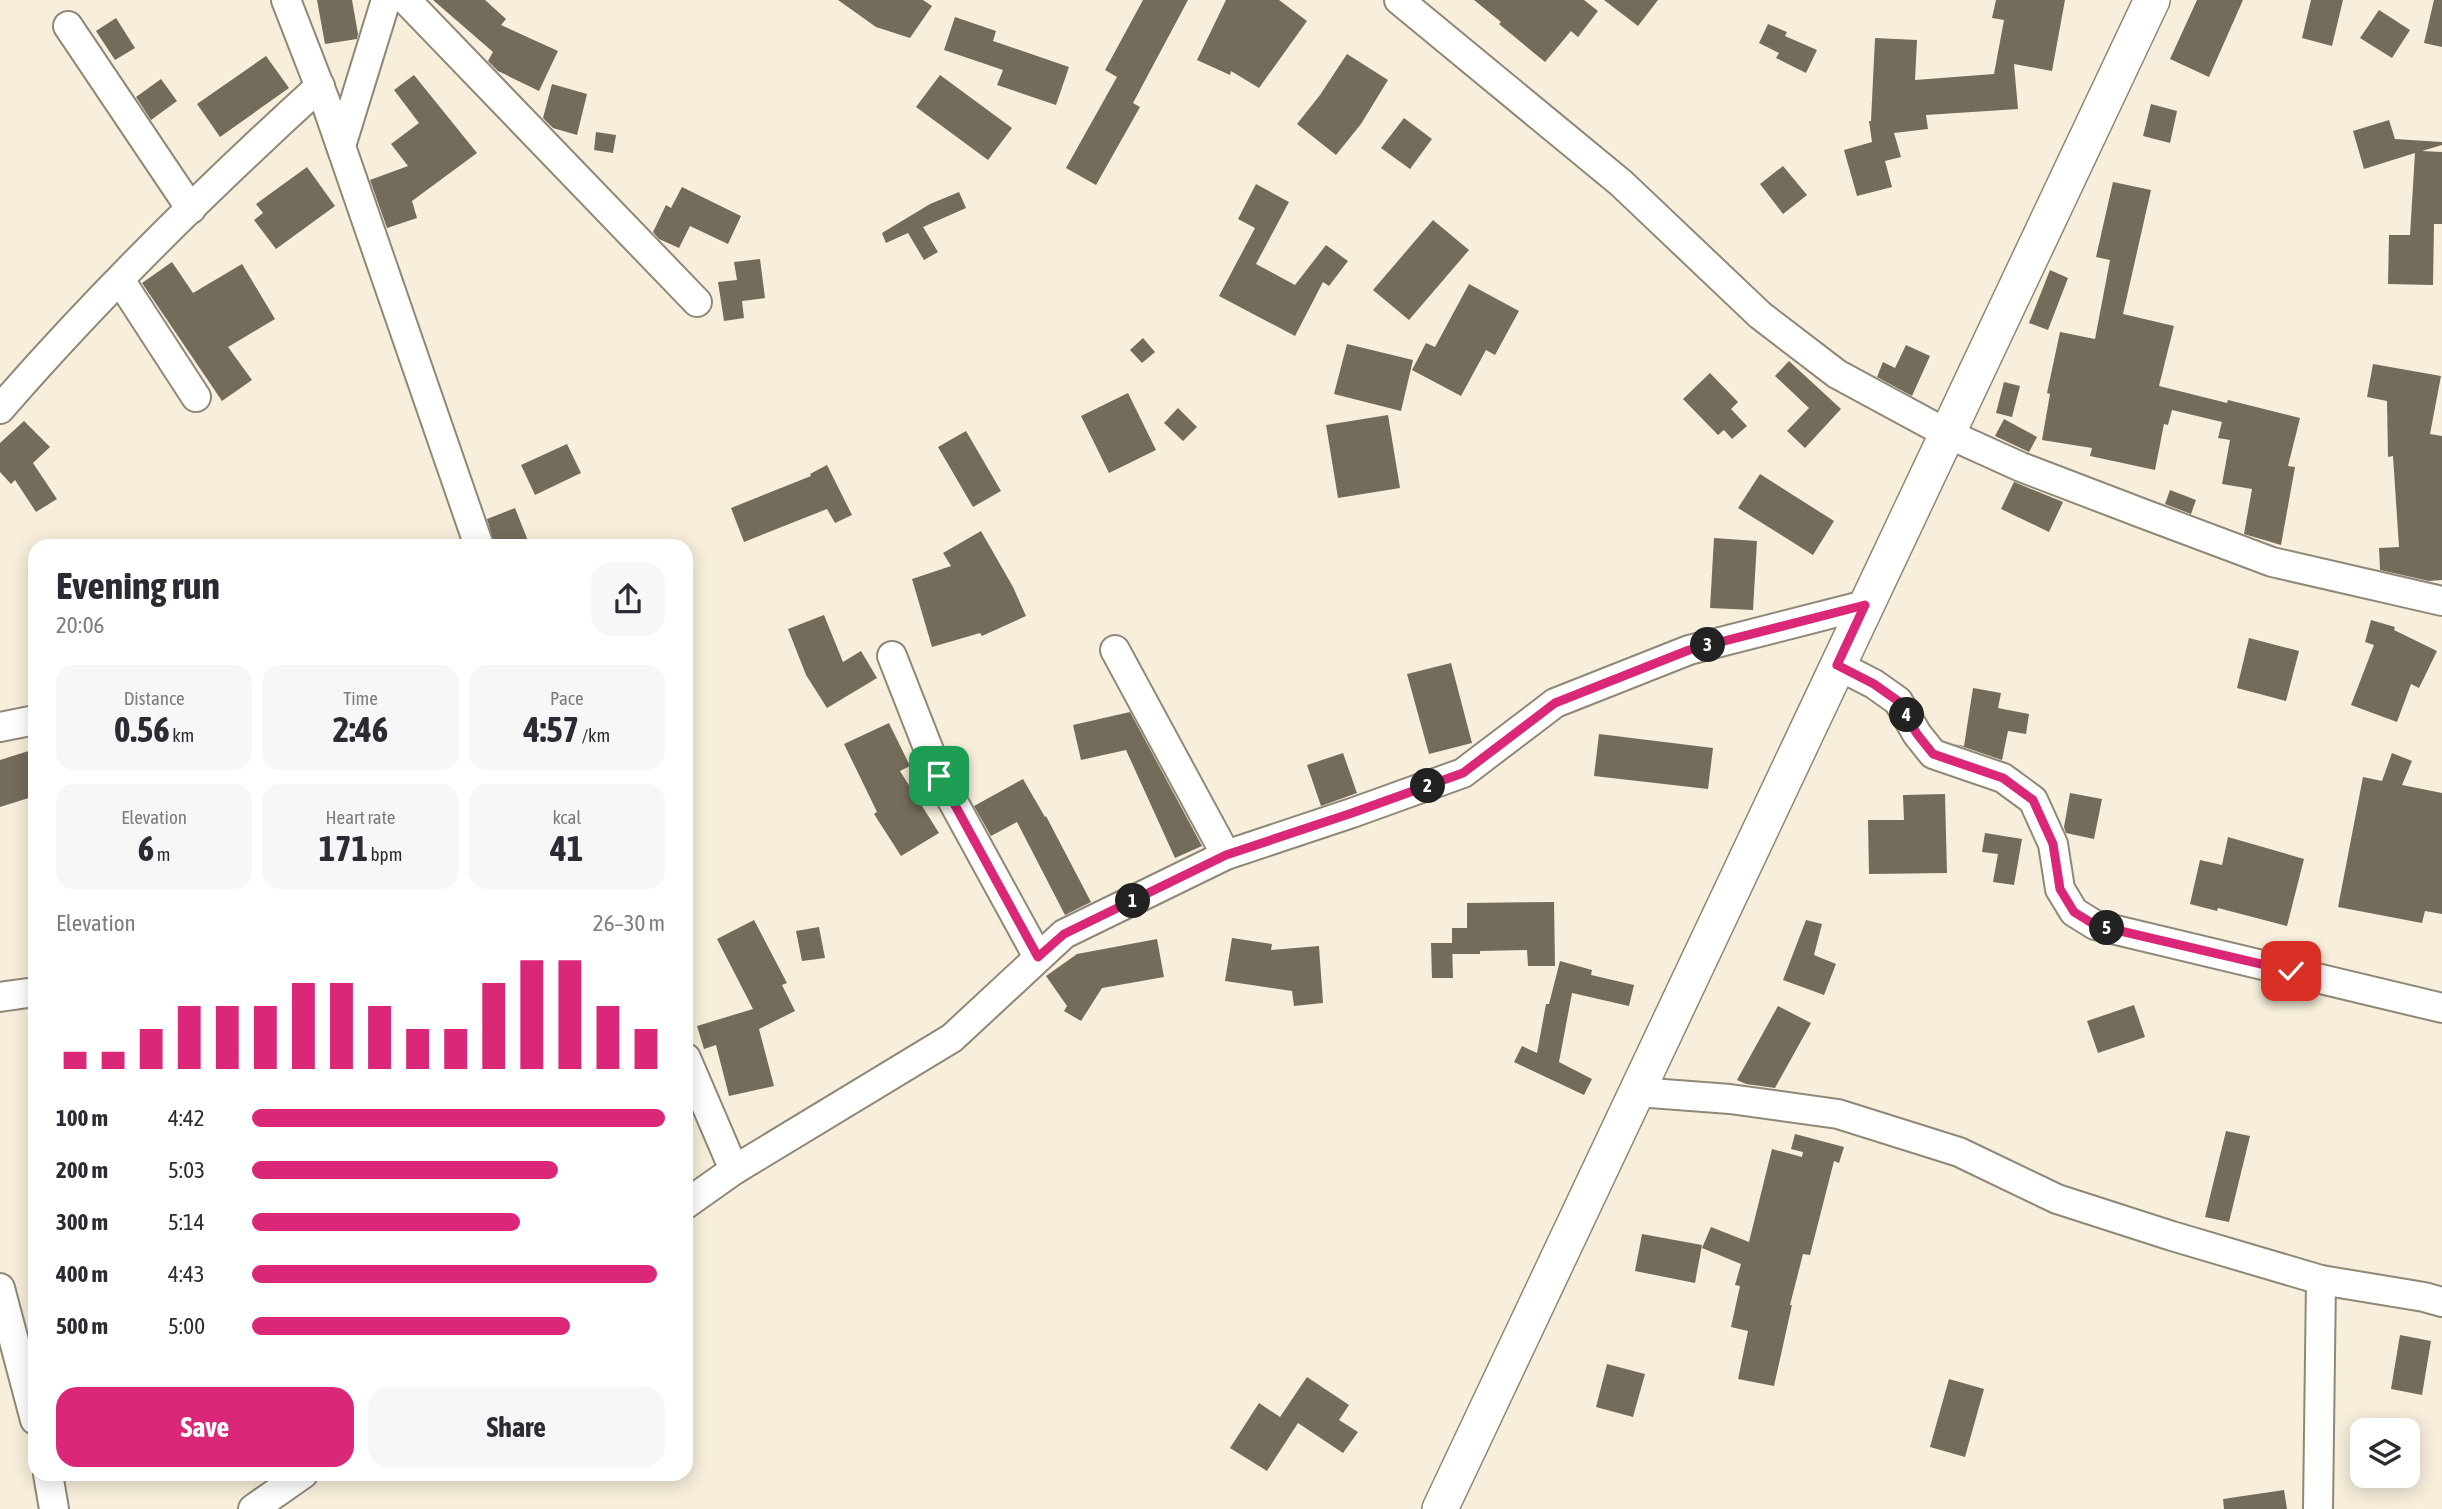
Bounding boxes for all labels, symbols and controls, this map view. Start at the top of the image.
button: share [591,562,665,636]
text: Evening run [56,564,220,607]
text: 20:06 [56,612,104,638]
pin: 3 [1690,628,1726,662]
text: 3 [1703,633,1712,655]
text: Distance [124,687,185,709]
text: Time [343,687,378,709]
text: Pace [550,687,584,709]
pin: 4 [1890,698,1924,732]
text: 4 [1902,703,1911,725]
text: 0.56 [114,709,170,749]
text: 2:46 [333,709,388,749]
text: 4:57 [523,709,579,749]
text: km [170,724,194,746]
text: /km [579,724,610,746]
pin [909,746,969,806]
icon: arrive [920,757,958,795]
pin: 2 [1410,768,1446,804]
text: 2 [1423,774,1432,796]
text: Elevation [121,806,187,828]
text: Heart rate [326,806,395,828]
text: kcal [552,806,581,828]
text: 6 [138,828,154,868]
text: 171 [319,828,368,868]
text: 41 [550,828,583,868]
text: m [154,843,171,865]
text: bpm [368,843,402,865]
pin: 1 [1116,884,1150,918]
text: 1 [1128,889,1137,911]
text: Elevation [56,910,136,936]
text: 26–30 m [593,910,665,936]
pin: 5 [2090,911,2124,946]
text: 5 [2102,916,2111,938]
pin [2261,941,2321,1001]
icon: check [2272,952,2310,990]
text: 100 m [56,1105,108,1131]
text: 4:42 [168,1105,205,1131]
text: 200 m [56,1157,108,1183]
text: 5:03 [168,1157,205,1183]
text: 300 m [56,1209,108,1235]
text: 5:14 [168,1209,205,1235]
text: 400 m [56,1261,108,1287]
text: 4:43 [168,1261,205,1287]
text: 500 m [56,1313,108,1339]
text: 5:00 [168,1313,205,1339]
button: Save [56,1387,354,1467]
button: Share [368,1387,665,1467]
map controls [2350,1418,2420,1488]
button: layers [2350,1418,2420,1488]

